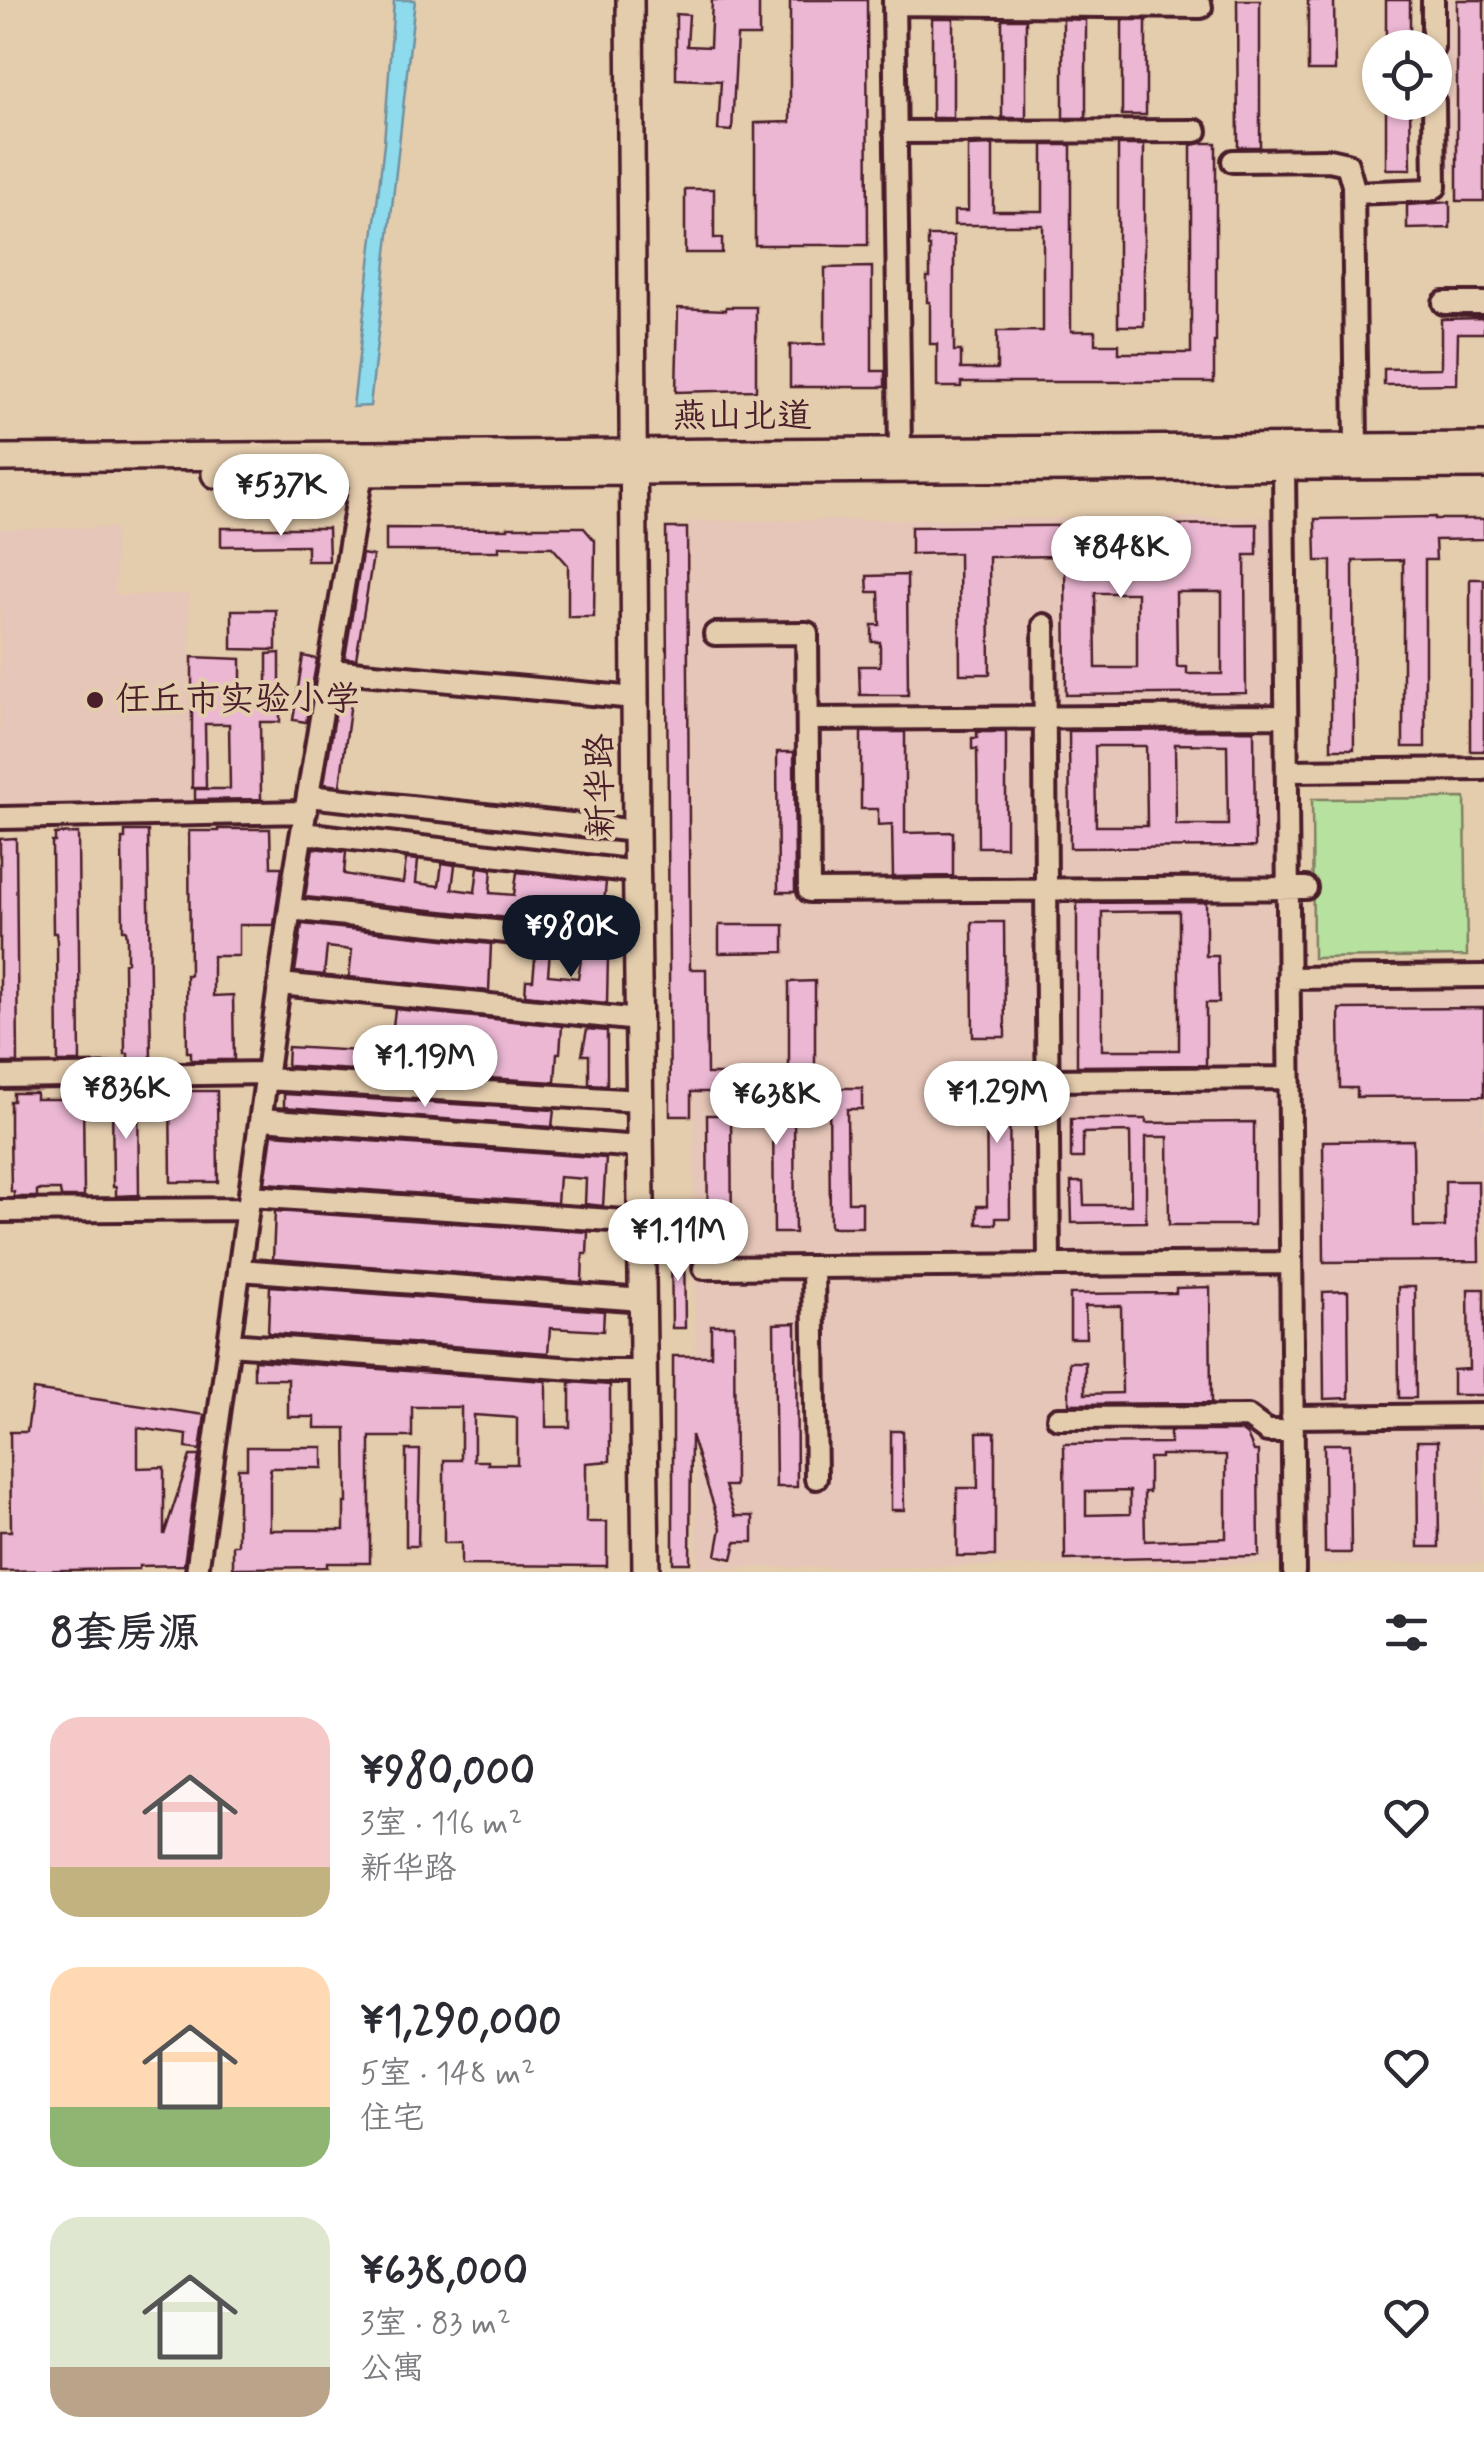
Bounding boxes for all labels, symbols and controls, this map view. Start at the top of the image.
map controls [1362,30,1452,120]
button: locate [1362,30,1452,120]
street label: 燕山北道 [672,394,812,440]
pin: ¥537K [211,454,351,539]
text: ¥537K [235,465,327,507]
pin: ¥848K [1051,516,1191,601]
text: ¥848K [1073,527,1169,569]
place label: 任丘市实验小学 [115,677,360,723]
marker: 任丘市实验小学 [84,689,106,711]
street label: 新华路 [577,733,625,839]
pin: ¥980K [501,895,641,980]
text: ¥980K [524,906,618,948]
pin: ¥1.19M [344,1025,506,1110]
text: ¥1.19M [375,1036,475,1078]
pin: ¥836K [56,1057,196,1142]
pin: ¥1.29M [916,1061,1078,1146]
pin: ¥638K [706,1063,846,1148]
text: ¥836K [82,1068,170,1110]
text: ¥1.29M [946,1072,1048,1114]
text: ¥638K [732,1074,820,1116]
pin: ¥1.11M [597,1199,759,1284]
text: ¥1.11M [630,1210,726,1252]
icon: filters [1379,1605,1434,1660]
text: 8套房源 [50,1607,200,1662]
text: ¥980,000 [360,1745,535,1800]
icon: home [130,1757,250,1877]
icon: heart [1379,1790,1434,1845]
text: 3室 · 116 m² [360,1803,523,1845]
text: 新华路 [360,1848,456,1890]
text: ¥1,290,000 [360,1995,562,2050]
icon: home [130,2007,250,2127]
icon: heart [1379,2040,1434,2095]
text: 5室 · 148 m² [360,2053,535,2095]
text: 住宅 [360,2098,424,2140]
text: ¥638,000 [360,2245,528,2300]
icon: home [130,2257,250,2377]
icon: heart [1379,2290,1434,2345]
text: 3室 · 83 m² [360,2303,511,2345]
text: 公寓 [360,2348,424,2390]

